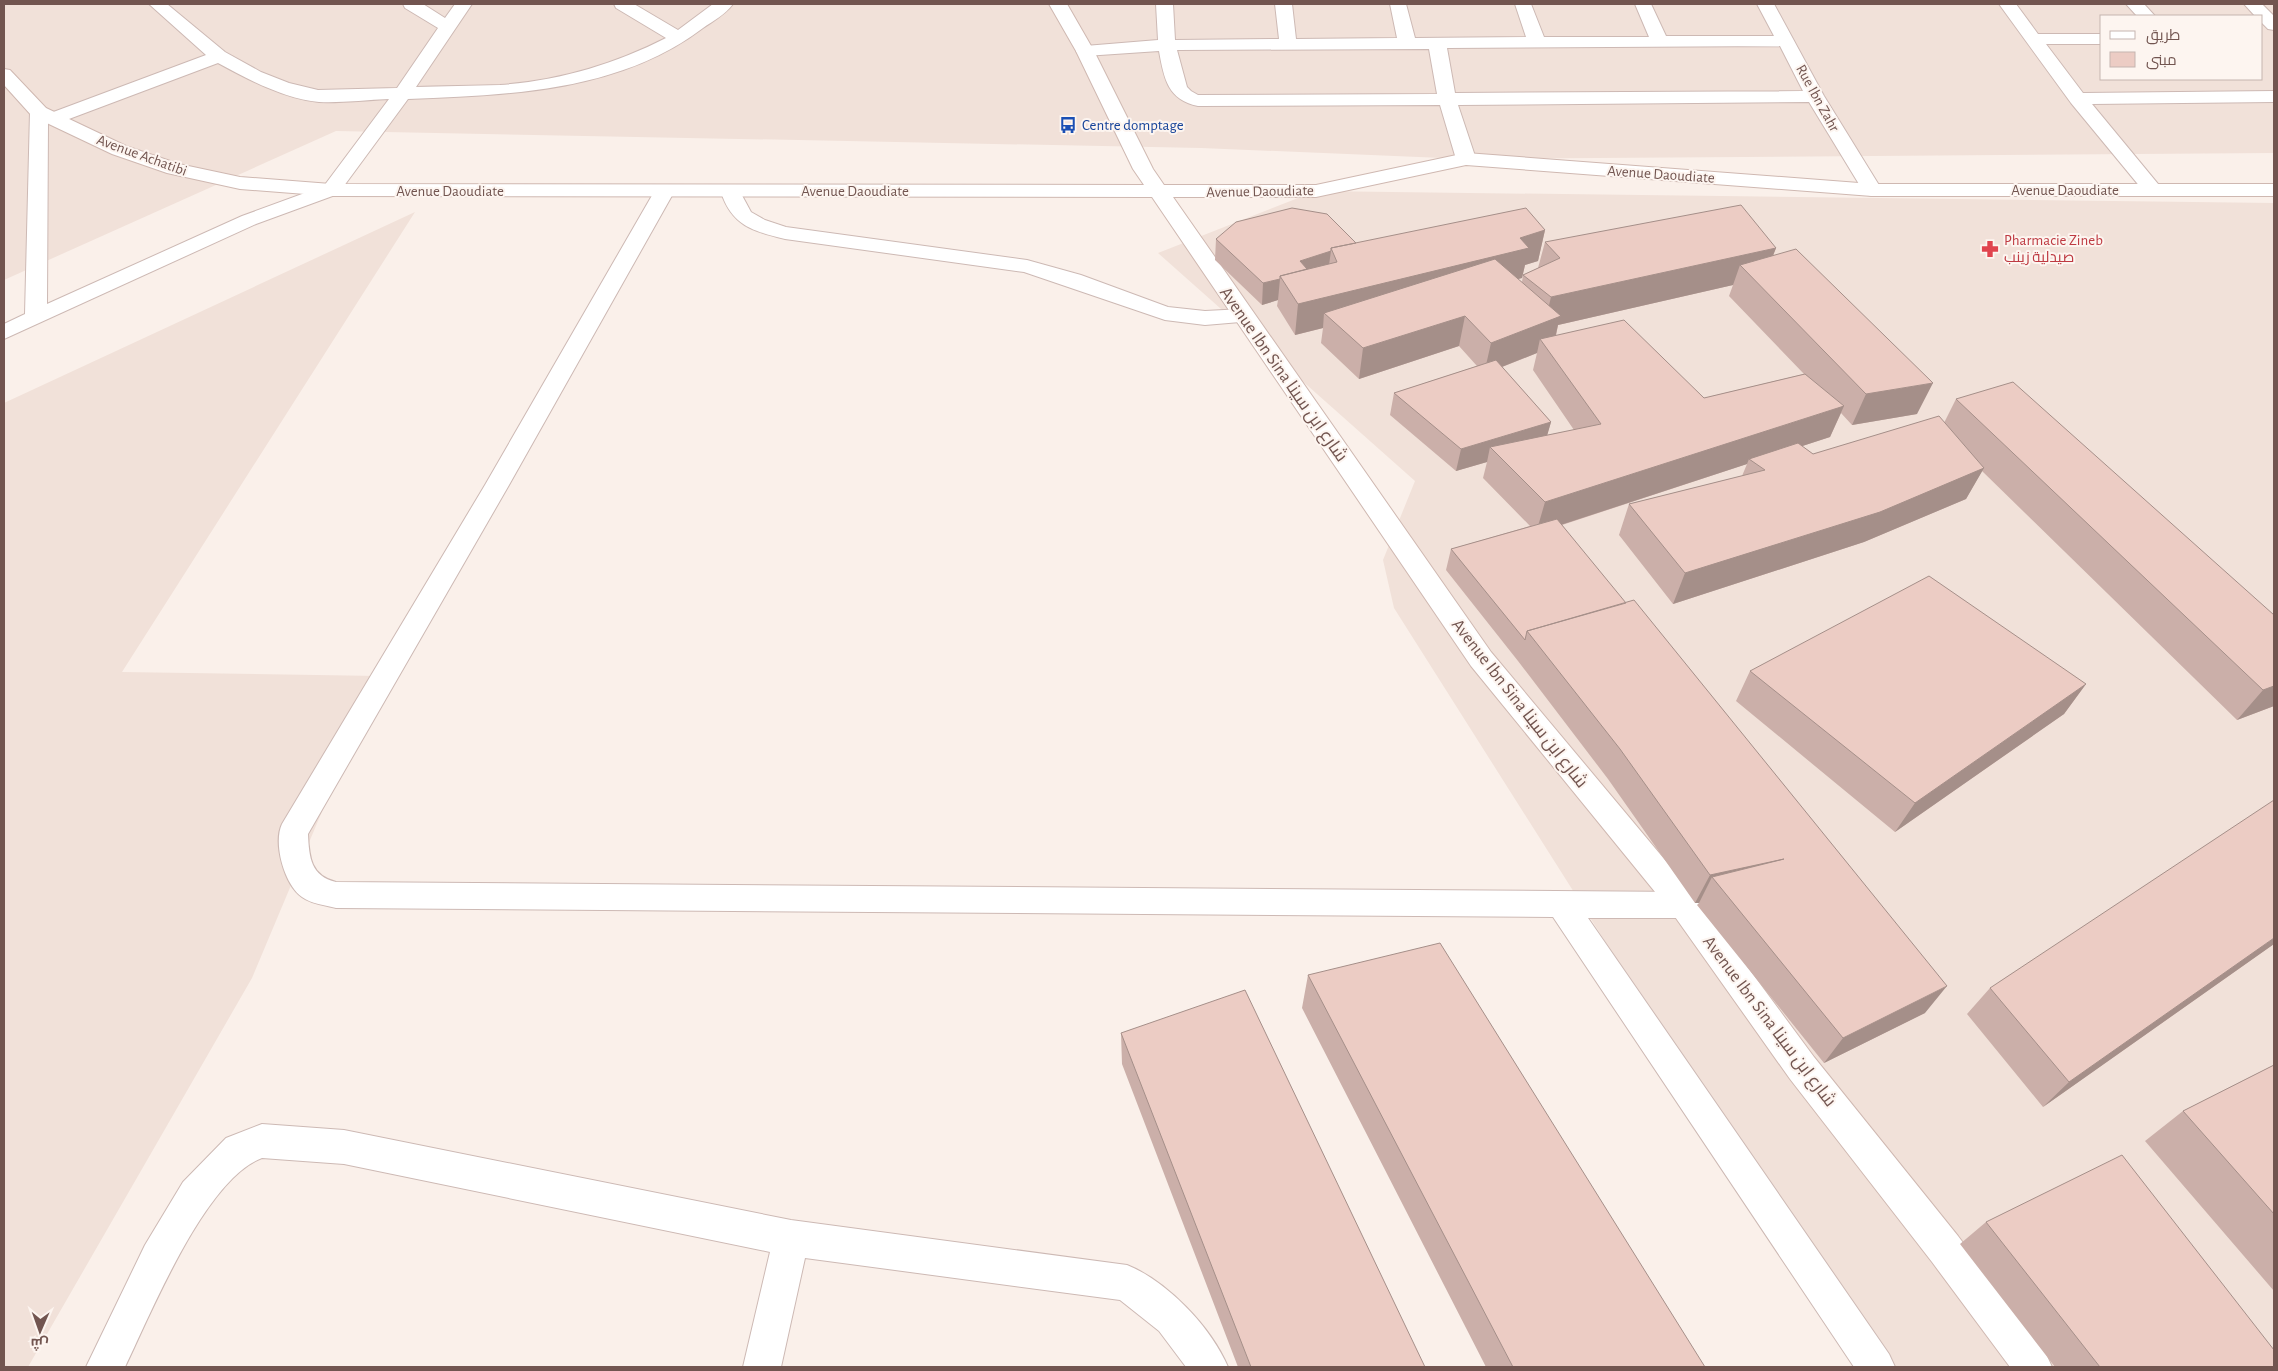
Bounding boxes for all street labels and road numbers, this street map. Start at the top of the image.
street label: Rue Ibn Zahr [1793,62,1842,134]
street label: Avenue Achatibi [95,132,189,179]
street label: Avenue Daoudiate [1607,163,1715,186]
street label: Avenue Daoudiate [1206,183,1314,200]
street label: Avenue Daoudiate [2011,183,2119,198]
street label: Avenue Daoudiate [396,184,504,199]
street label: Avenue Daoudiate [801,184,909,199]
street label: Avenue Ibn Sina شارع ابن سينا [1214,283,1351,466]
street label: Avenue Ibn Sina شارع ابن سينا [1446,615,1591,793]
street label: Avenue Ibn Sina شارع ابن سينا [1698,932,1840,1112]

